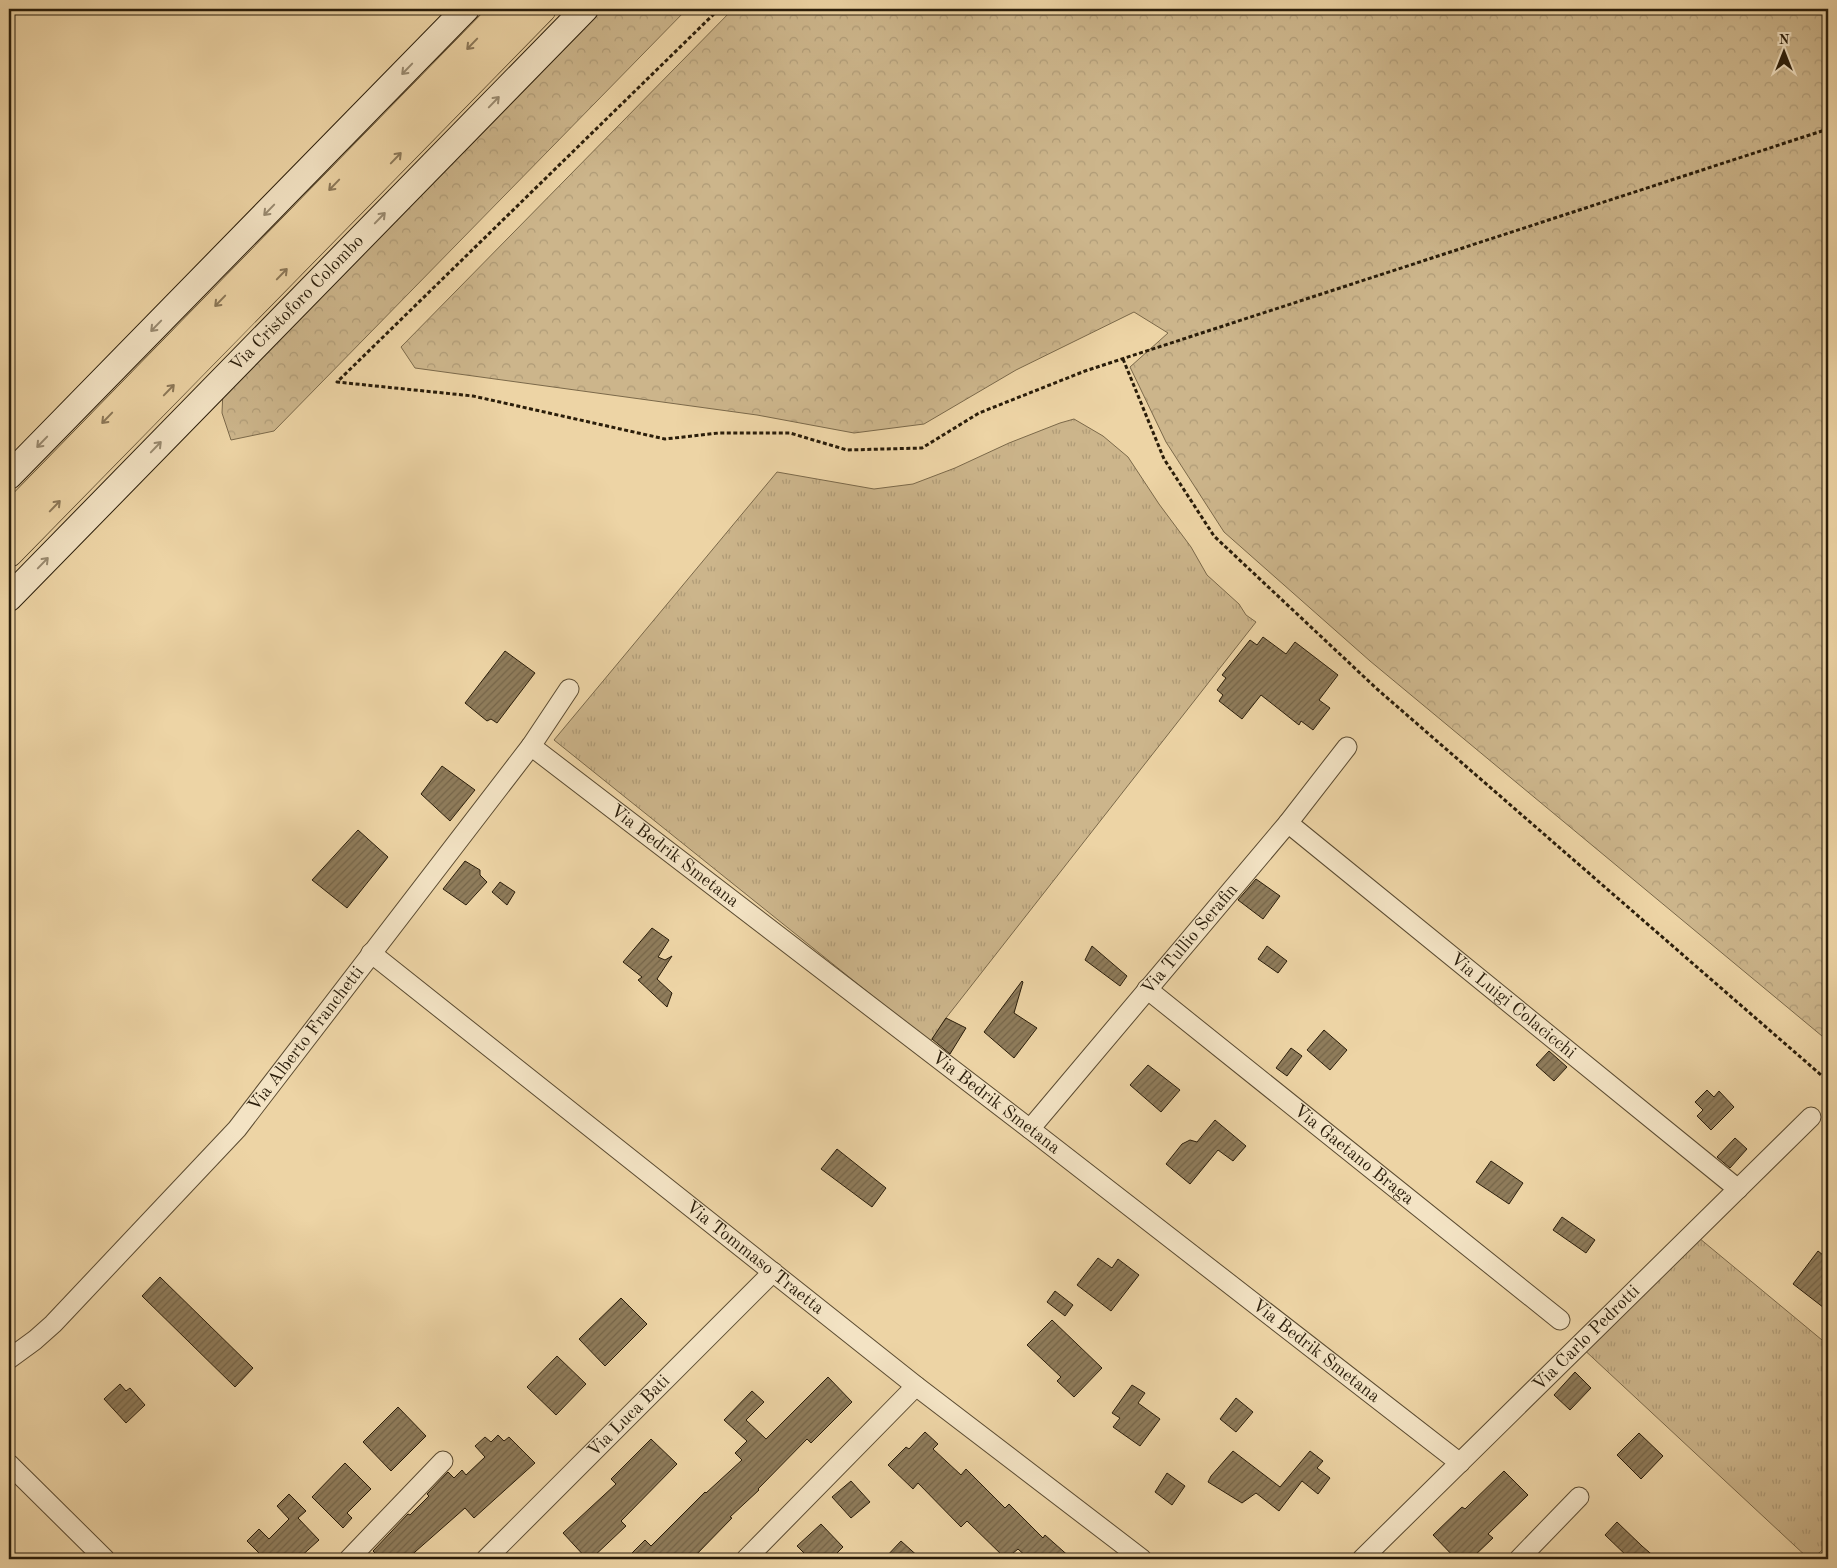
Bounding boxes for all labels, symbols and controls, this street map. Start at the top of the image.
north arrow [1760,28,1810,78]
text: N [1779,33,1790,47]
one-way arrow [466,37,478,50]
one-way arrow [401,62,413,75]
one-way arrow [488,96,500,108]
one-way arrow [390,151,402,164]
one-way arrow [328,179,340,191]
one-way arrow [263,204,275,216]
one-way arrow [374,212,386,225]
street label: Via Cristoforo Colombo [227,232,367,375]
one-way arrow [276,268,289,280]
one-way arrow [214,295,226,308]
one-way arrow [150,320,162,332]
one-way arrow [163,384,175,396]
one-way arrow [101,411,113,424]
one-way arrow [36,436,48,448]
one-way arrow [150,441,163,453]
one-way arrow [49,500,61,512]
one-way arrow [37,557,49,570]
street label: Via Bedrik Smetana [607,801,742,911]
street label: Via Tullio Serafin [1138,881,1241,998]
street label: Via Luigi Colacicchi [1447,950,1579,1062]
street label: Via Alberto Franchetti [245,963,367,1115]
street label: Via Bedrik Smetana [928,1048,1063,1158]
street label: Via Gaetano Braga [1290,1101,1417,1208]
street label: Via Tommaso Traetta [682,1198,827,1318]
street label: Via Carlo Pedrotti [1530,1282,1643,1394]
street label: Via Bedrik Smetana [1249,1296,1383,1406]
street label: Via Luca Bati [584,1372,673,1461]

